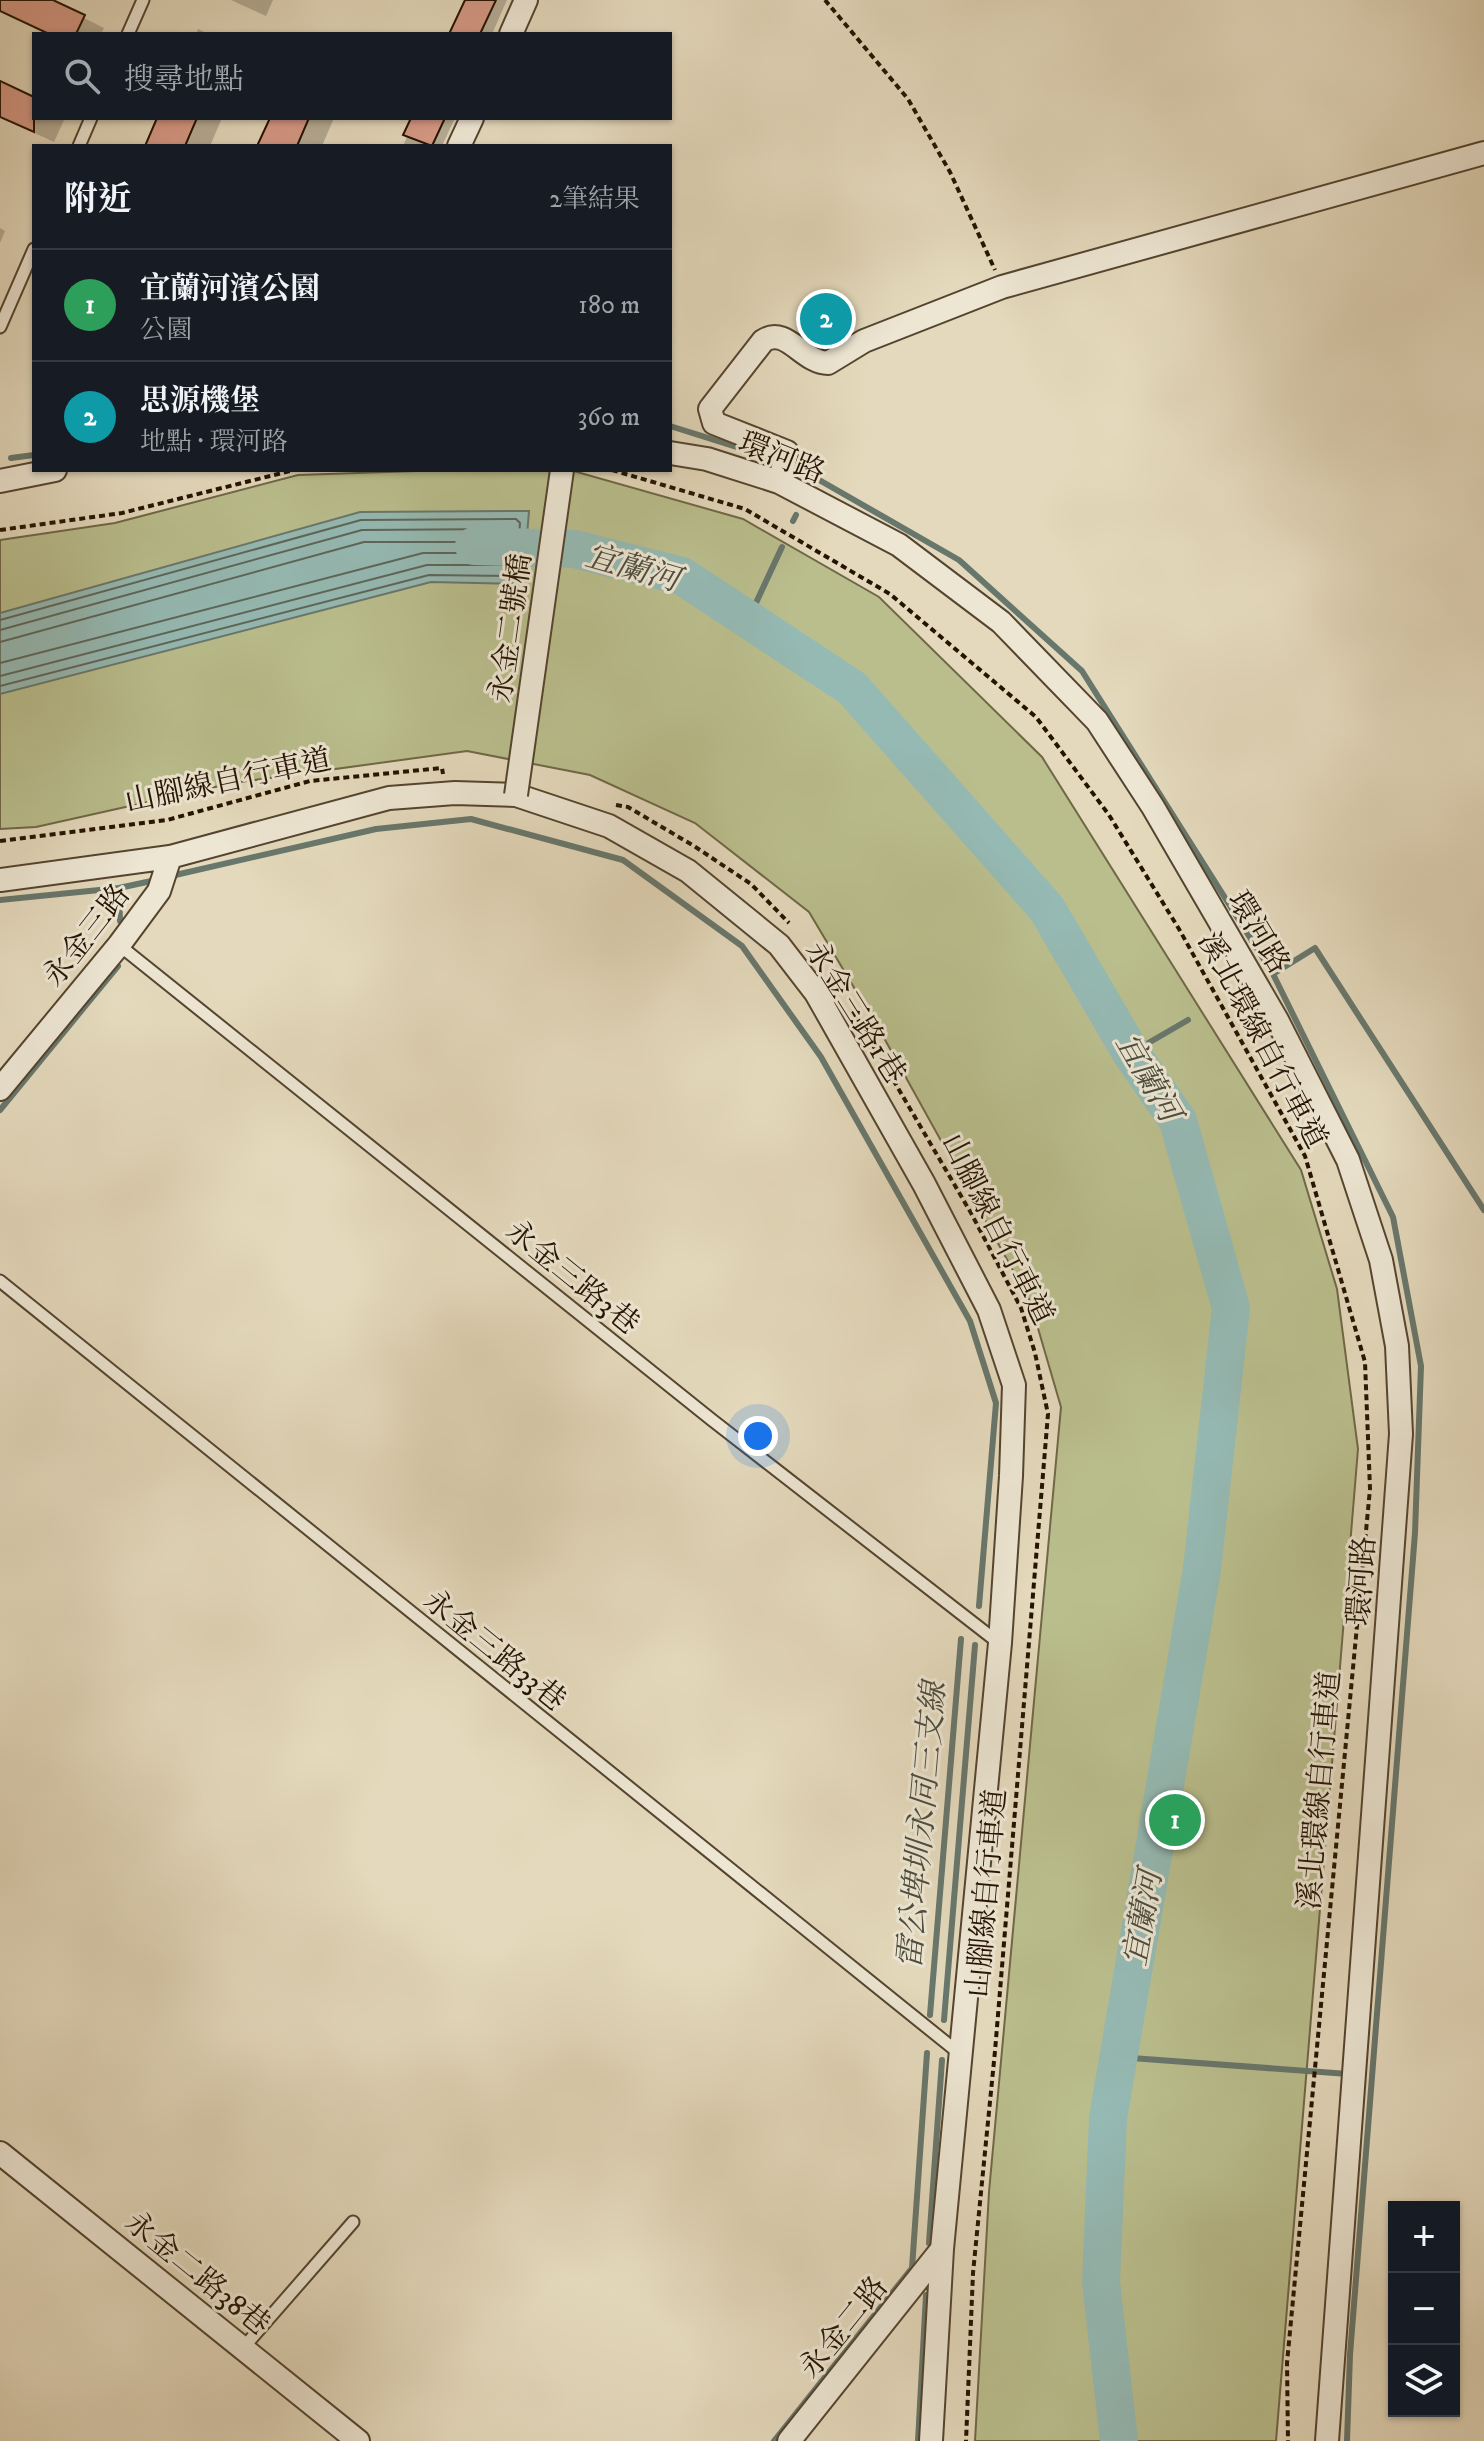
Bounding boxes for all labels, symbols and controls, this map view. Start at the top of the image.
search box [32,32,672,120]
icon: search [60,54,104,98]
text: 搜尋地點 [124,62,244,99]
text: 附近 [64,179,132,221]
text: 2筆結果 [549,183,640,216]
text: 宜蘭河濱公園 [140,271,320,308]
text: 1 [85,289,95,322]
text: 180 m [578,289,640,322]
pin: 2 [800,289,852,349]
text: 公園 [140,314,192,347]
text: 思源機堡 [140,383,260,420]
text: 2 [84,401,96,434]
text: 360 m [578,401,640,434]
street label: 環河路 [733,424,830,492]
text: 地點 · 環河路 [140,426,287,459]
water label: 宜蘭河 [581,536,689,603]
street label: 永金二號橋 [483,551,540,705]
street label: 山腳線自行車道 [122,742,335,821]
street label: 永金三路 [36,877,139,995]
street label: 環河路 [1219,885,1297,981]
street label: 溪北環線自行車道 [1189,926,1334,1155]
street label: 永金三路1巷 [796,935,913,1091]
water label: 宜蘭河 [1106,1026,1191,1134]
street label: 山腳線自行車道 [933,1128,1061,1332]
street label: 永金三路3巷 [498,1213,646,1343]
your location [738,1416,778,1456]
street label: 環河路 [1341,1535,1384,1627]
street label: 永金三路33巷 [415,1583,573,1720]
street label: 溪北環線自行車道 [1292,1669,1349,1911]
water label: 雷公埤圳永同三支線 [891,1677,956,1970]
street label: 山腳線自行車道 [960,1787,1015,1999]
pin: 1 [1149,1790,1201,1850]
water label: 宜蘭河 [1116,1863,1173,1969]
map controls [1388,2201,1460,2417]
button: + [1388,2201,1460,2273]
street label: 永金二路38巷 [117,2204,277,2344]
street label: 永金二路 [792,2270,896,2386]
button: − [1388,2273,1460,2345]
button: layers [1388,2345,1460,2417]

